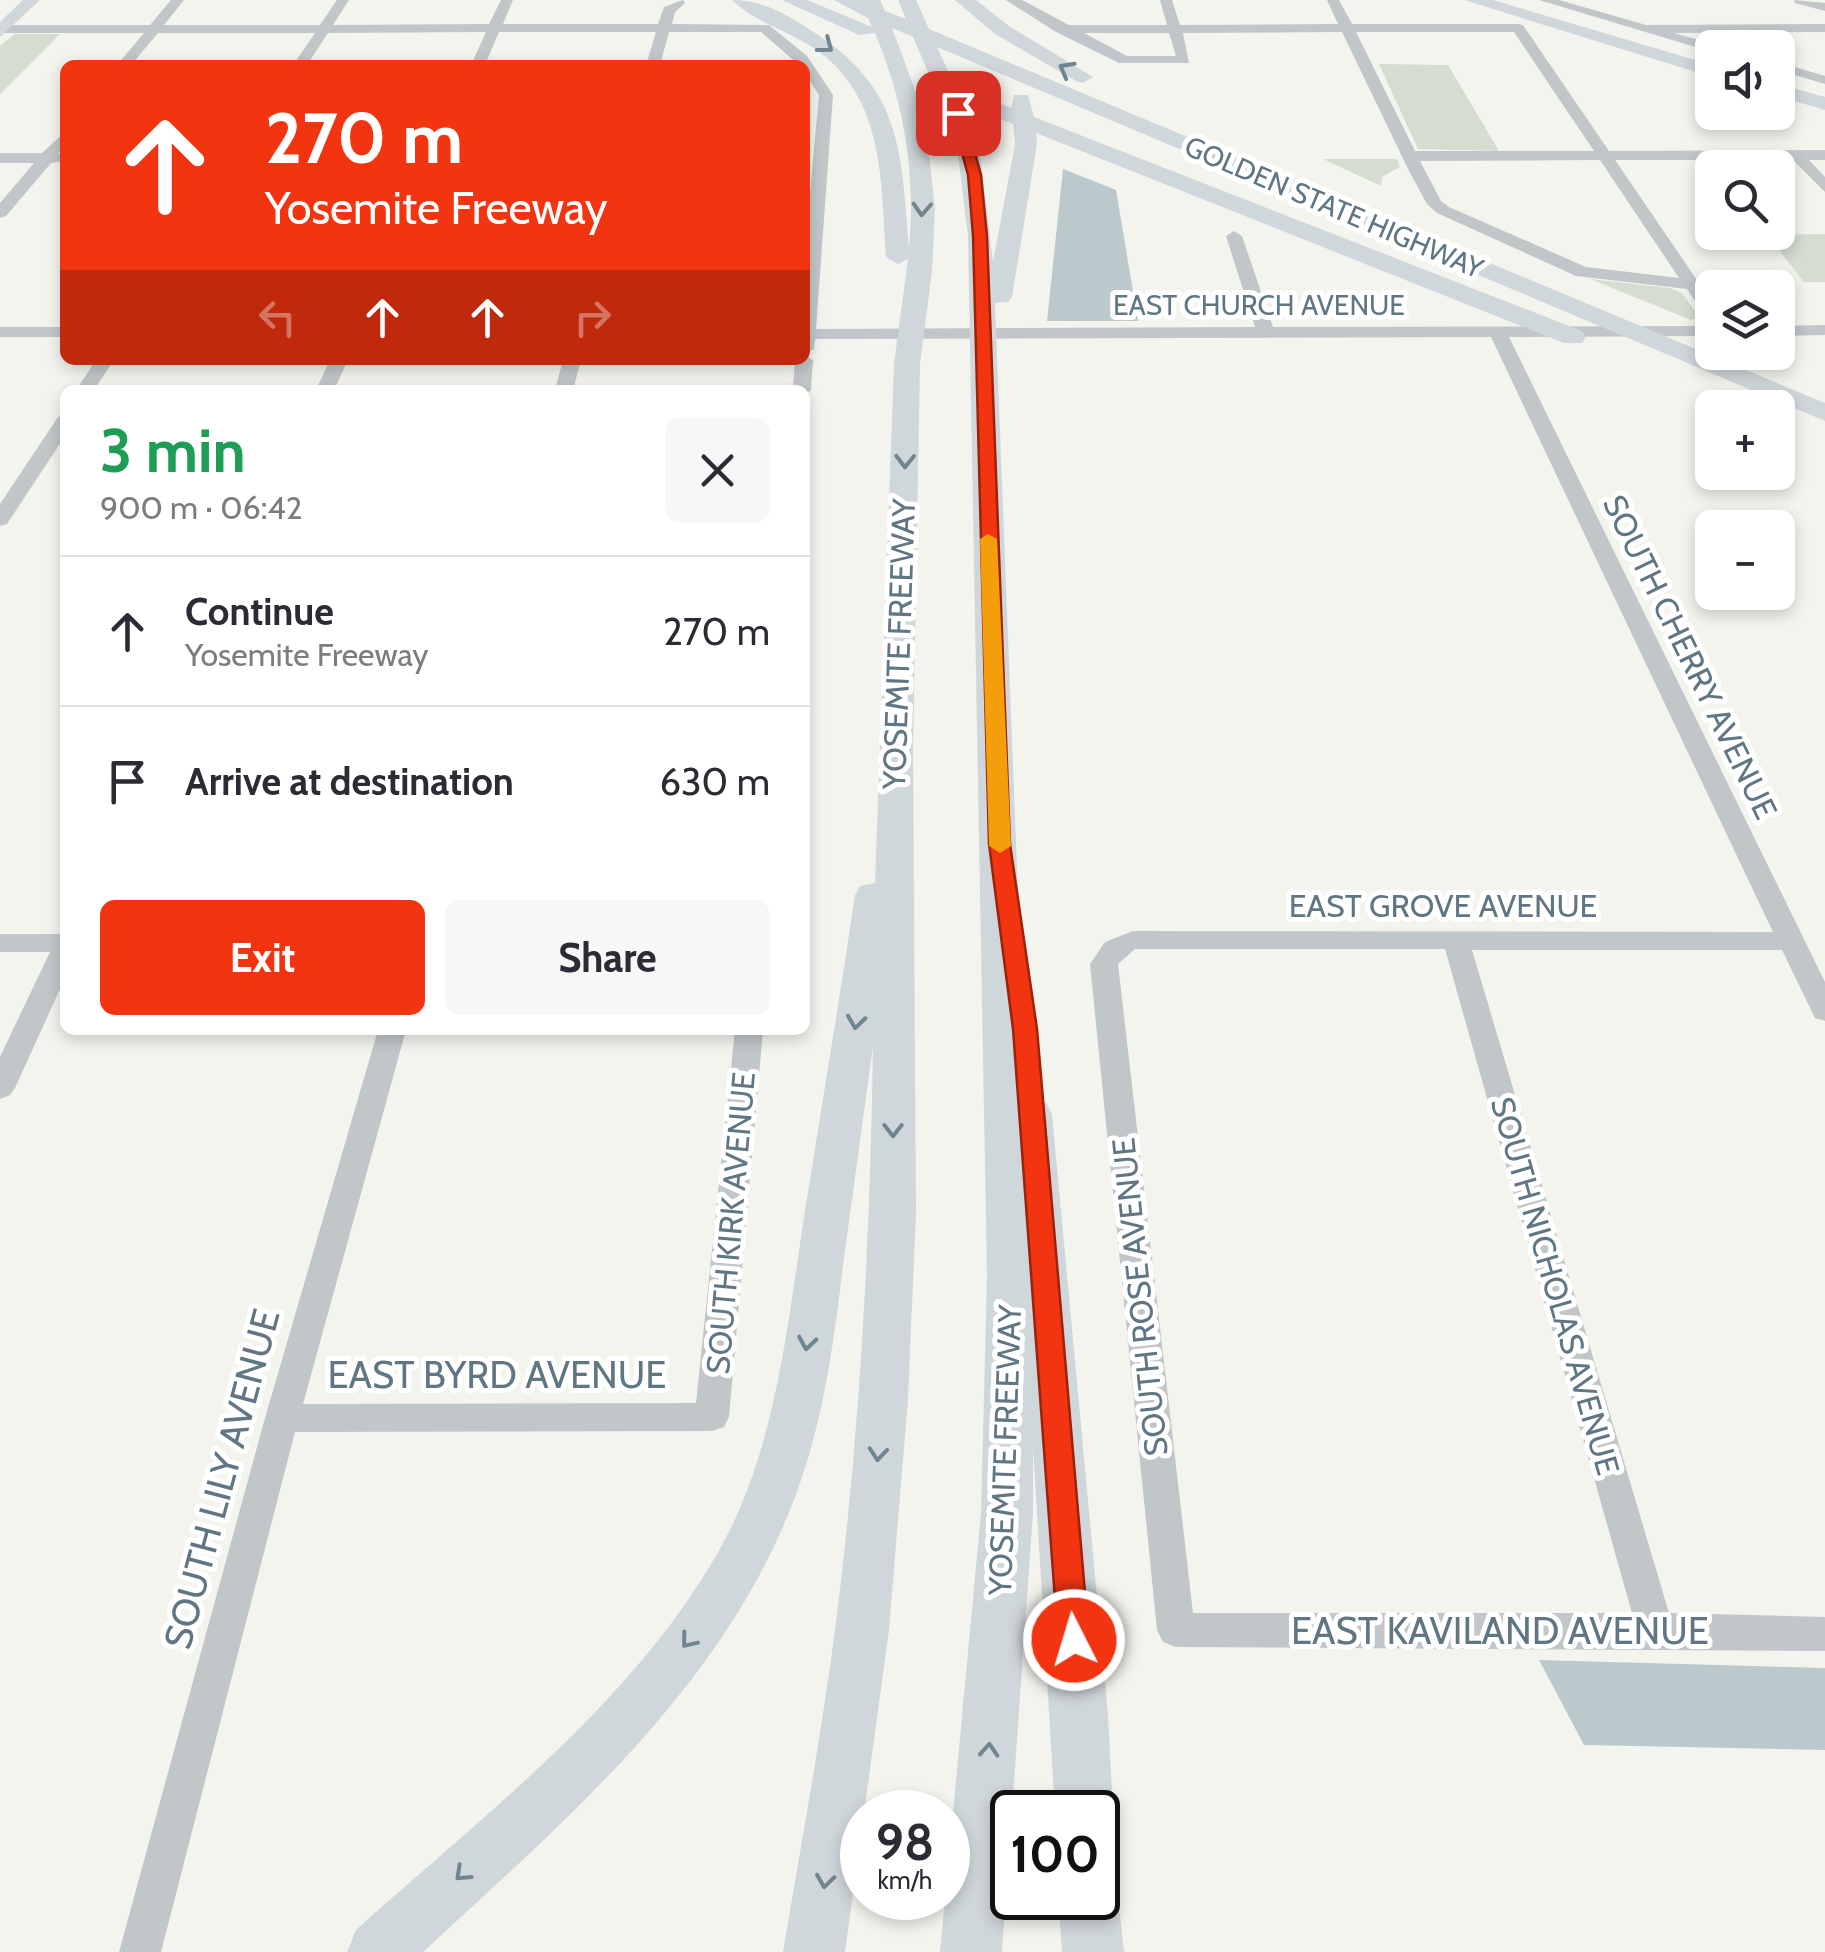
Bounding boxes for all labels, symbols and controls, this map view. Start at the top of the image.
map controls [1695,30,1795,610]
button: sound [1695,30,1795,130]
one-way arrow [815,35,833,52]
one-way arrow [1059,61,1077,81]
pin [916,71,1001,156]
icon: arrive [931,86,986,141]
text: 270 m [265,95,463,181]
icon: ahead [100,100,230,230]
street label: GOLDEN STATE HIGHWAY [1180,129,1489,286]
button: search [1695,150,1795,250]
text: Yosemite Freeway [265,181,607,235]
one-way arrow [912,201,933,217]
button: layers [1695,270,1795,370]
street label: EAST CHURCH AVENUE [1113,288,1405,322]
icon: left [250,290,305,345]
icon: ahead [355,290,410,345]
icon: ahead [460,290,515,345]
icon: right [565,290,620,345]
button: + [1695,390,1795,490]
text: 3 min [100,414,246,487]
button: close [665,418,770,523]
one-way arrow [894,454,915,470]
text: 900 m · 06:42 [100,488,303,527]
street label: SOUTH CHERRY AVENUE [1595,488,1786,825]
street label: YOSEMITE FREEWAY [874,497,923,791]
button: − [1695,510,1795,610]
text: Continue [185,588,334,635]
icon: ahead [100,604,155,659]
text: 270 m [663,608,770,655]
text: Yosemite Freeway [185,635,428,674]
icon: arrive [100,754,155,809]
text: Arrive at destination [185,758,514,805]
text: 630 m [659,758,770,805]
street label: EAST GROVE AVENUE [1289,886,1597,925]
button: Exit [100,900,425,1015]
button: Share [445,900,770,1015]
one-way arrow [846,1014,867,1030]
street label: SOUTH KIRK AVENUE [698,1070,763,1376]
street label: SOUTH NICHOLAS AVENUE [1483,1092,1628,1479]
one-way arrow [882,1122,904,1138]
street label: SOUTH ROSE AVENUE [1103,1136,1176,1458]
street label: YOSEMITE FREEWAY [980,1303,1029,1597]
street label: SOUTH LILY AVENUE [154,1304,289,1654]
one-way arrow [797,1335,818,1351]
street label: EAST BYRD AVENUE [328,1351,666,1398]
one-way arrow [867,1447,889,1463]
position arrow [1022,1588,1126,1692]
street label: EAST KAVILAND AVENUE [1291,1607,1709,1654]
one-way arrow [682,1630,700,1648]
one-way arrow [978,1742,1000,1758]
speed limit sign: 100 [990,1790,1120,1920]
text: 98 [876,1812,934,1873]
one-way arrow [455,1862,474,1880]
text: km/h [878,1865,932,1895]
one-way arrow [815,1872,836,1889]

